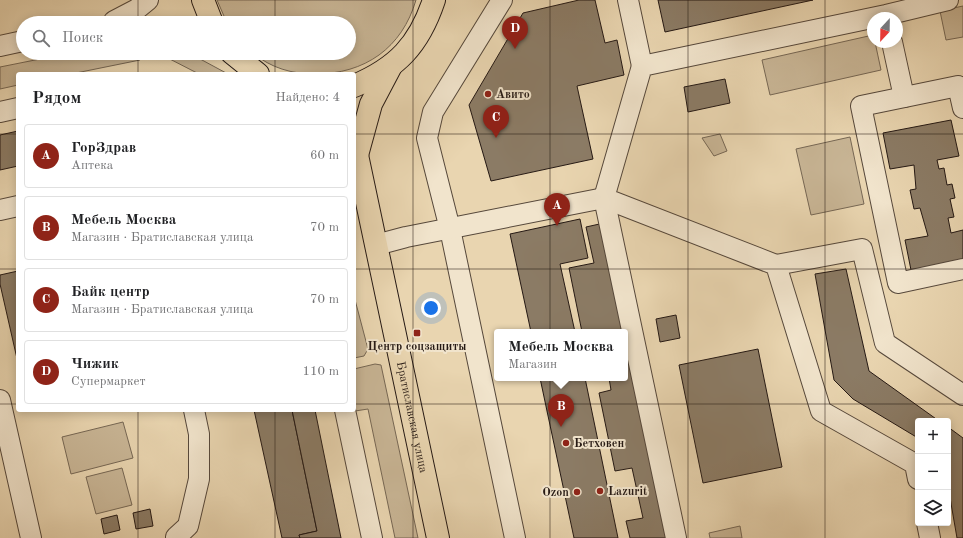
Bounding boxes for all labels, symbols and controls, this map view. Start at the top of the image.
north arrow [867,12,903,48]
search box [16,16,356,60]
pin: D [502,16,528,49]
icon: search [30,27,52,49]
text: Поиск [62,31,103,46]
marker: Авито [483,89,493,99]
place label: Авито [496,89,530,101]
text: Рядом [32,90,81,107]
text: Найдено: 4 [276,91,340,104]
pin: C [483,105,509,138]
text: ГорЗдрав [71,141,136,156]
text: A [41,149,51,162]
text: 60 m [310,149,339,162]
text: Аптека [71,159,113,172]
pin: A [544,193,570,226]
text: Мебель Москва [71,213,176,228]
text: B [41,221,51,234]
text: 70 m [310,221,339,234]
text: Магазин · Братиславская улица [71,231,253,244]
text: Байк центр [71,285,150,300]
text: C [42,293,50,306]
text: 70 m [310,293,339,306]
your location [421,298,441,318]
text: Магазин · Братиславская улица [71,303,253,316]
marker: Центр соцзащиты [412,328,422,338]
popup [494,329,628,381]
text: Мебель Москва [508,340,614,355]
place label: Центр соцзащиты [368,341,466,353]
text: Чижик [71,357,119,372]
text: Магазин [508,358,557,371]
street label: Братиславская улица [394,360,429,474]
text: D [41,365,51,378]
text: 110 m [302,365,339,378]
text: Супермаркет [71,375,146,388]
pin: B [548,394,574,427]
map controls [915,418,951,526]
button: + [915,418,951,454]
marker: Бетховен [561,438,571,448]
place label: Бетховен [574,438,625,450]
button: − [915,454,951,490]
marker: Lazurit [595,486,605,496]
place label: Lazurit [608,486,648,498]
place label: Ozon [542,487,569,499]
marker: Ozon [572,487,582,497]
button: layers [915,490,951,526]

